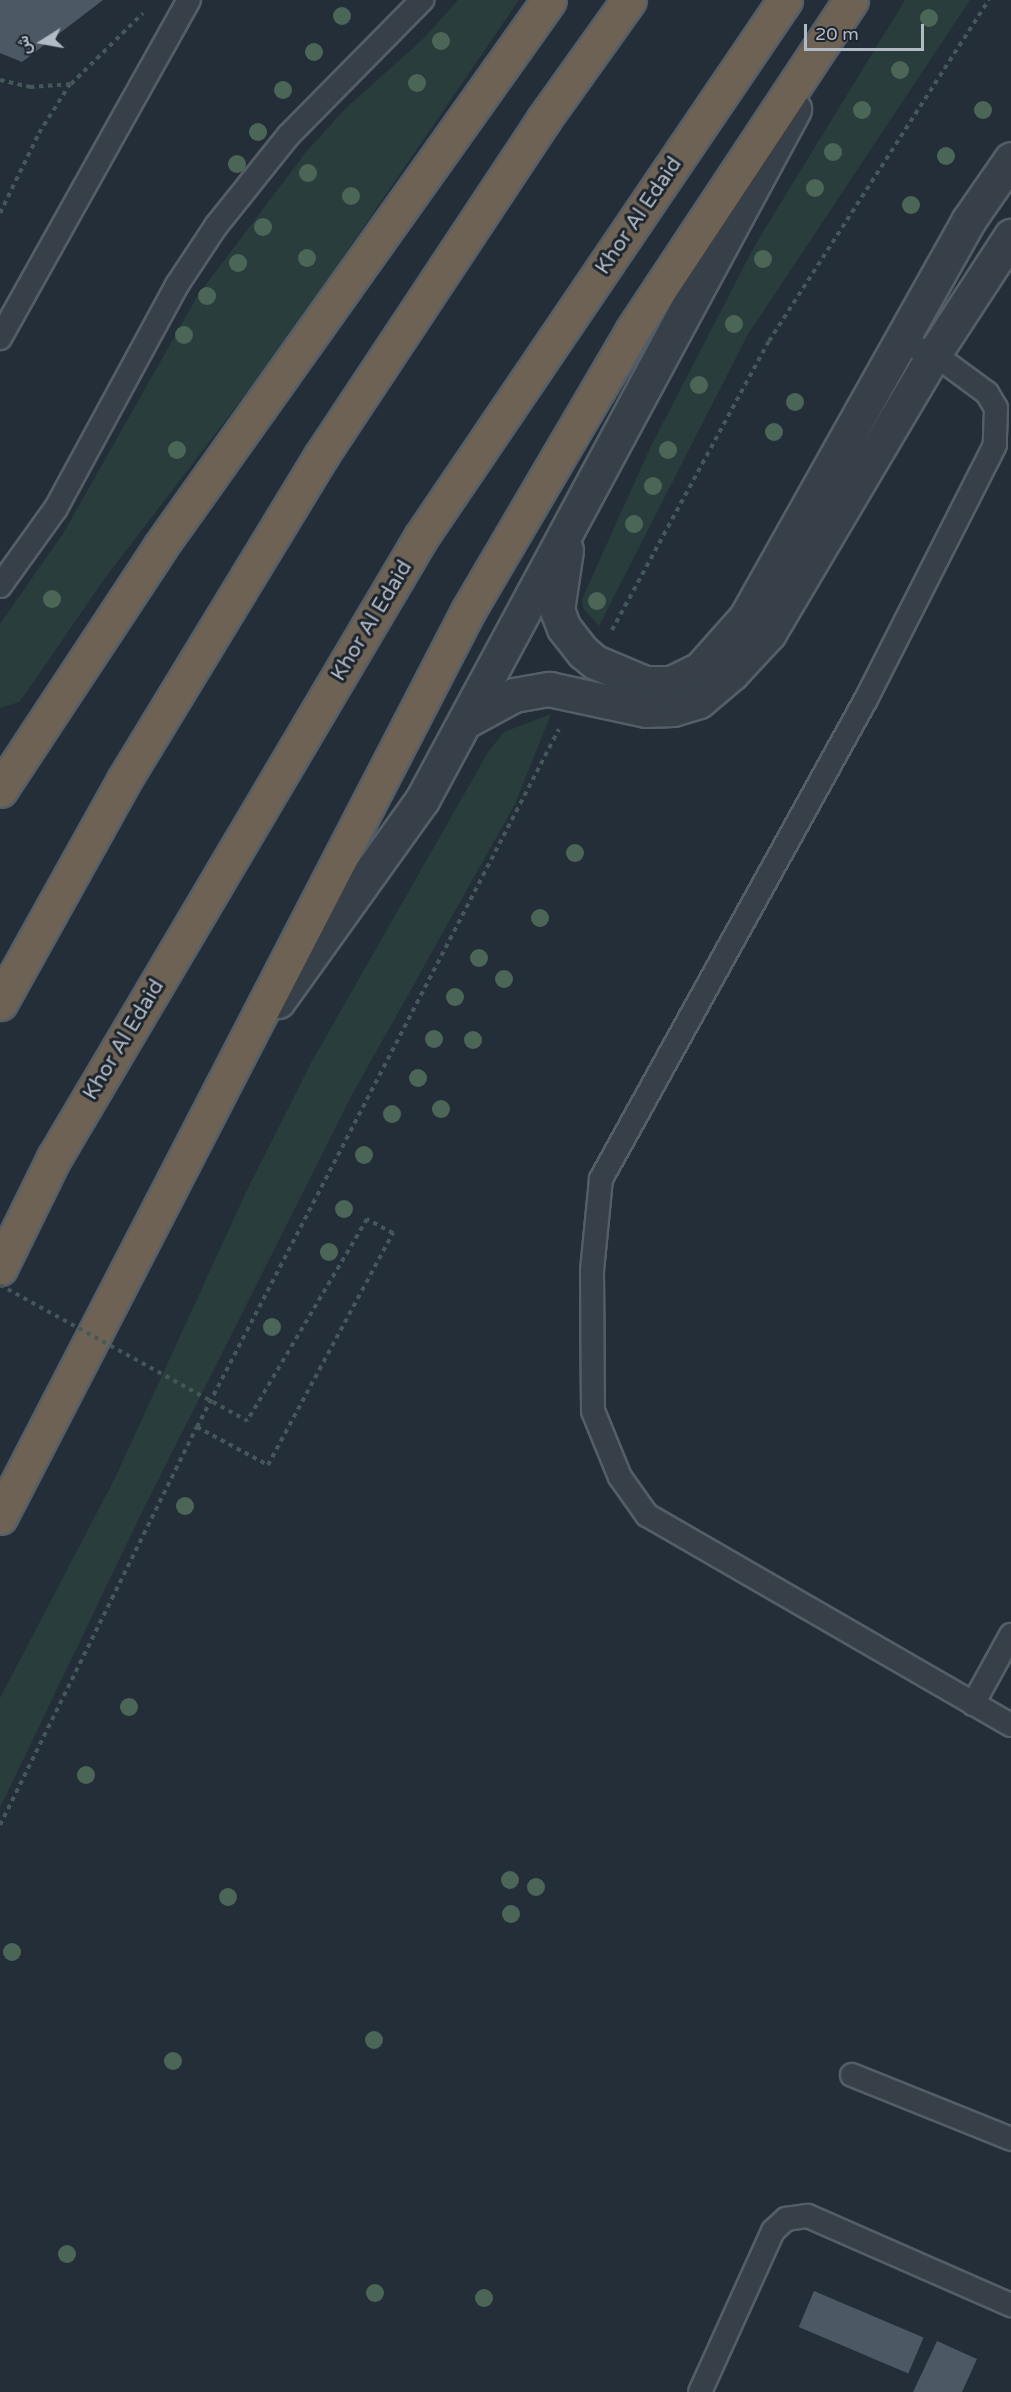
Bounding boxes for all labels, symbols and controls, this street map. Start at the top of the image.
north arrow [12,12,72,72]
scale bar [807,12,927,50]
text: 20 m [815,23,859,45]
text: ش [13,34,36,57]
street label: Khor Al Edaid [591,153,687,279]
street label: Khor Al Edaid [326,556,418,686]
street label: Khor Al Edaid [78,975,170,1105]

